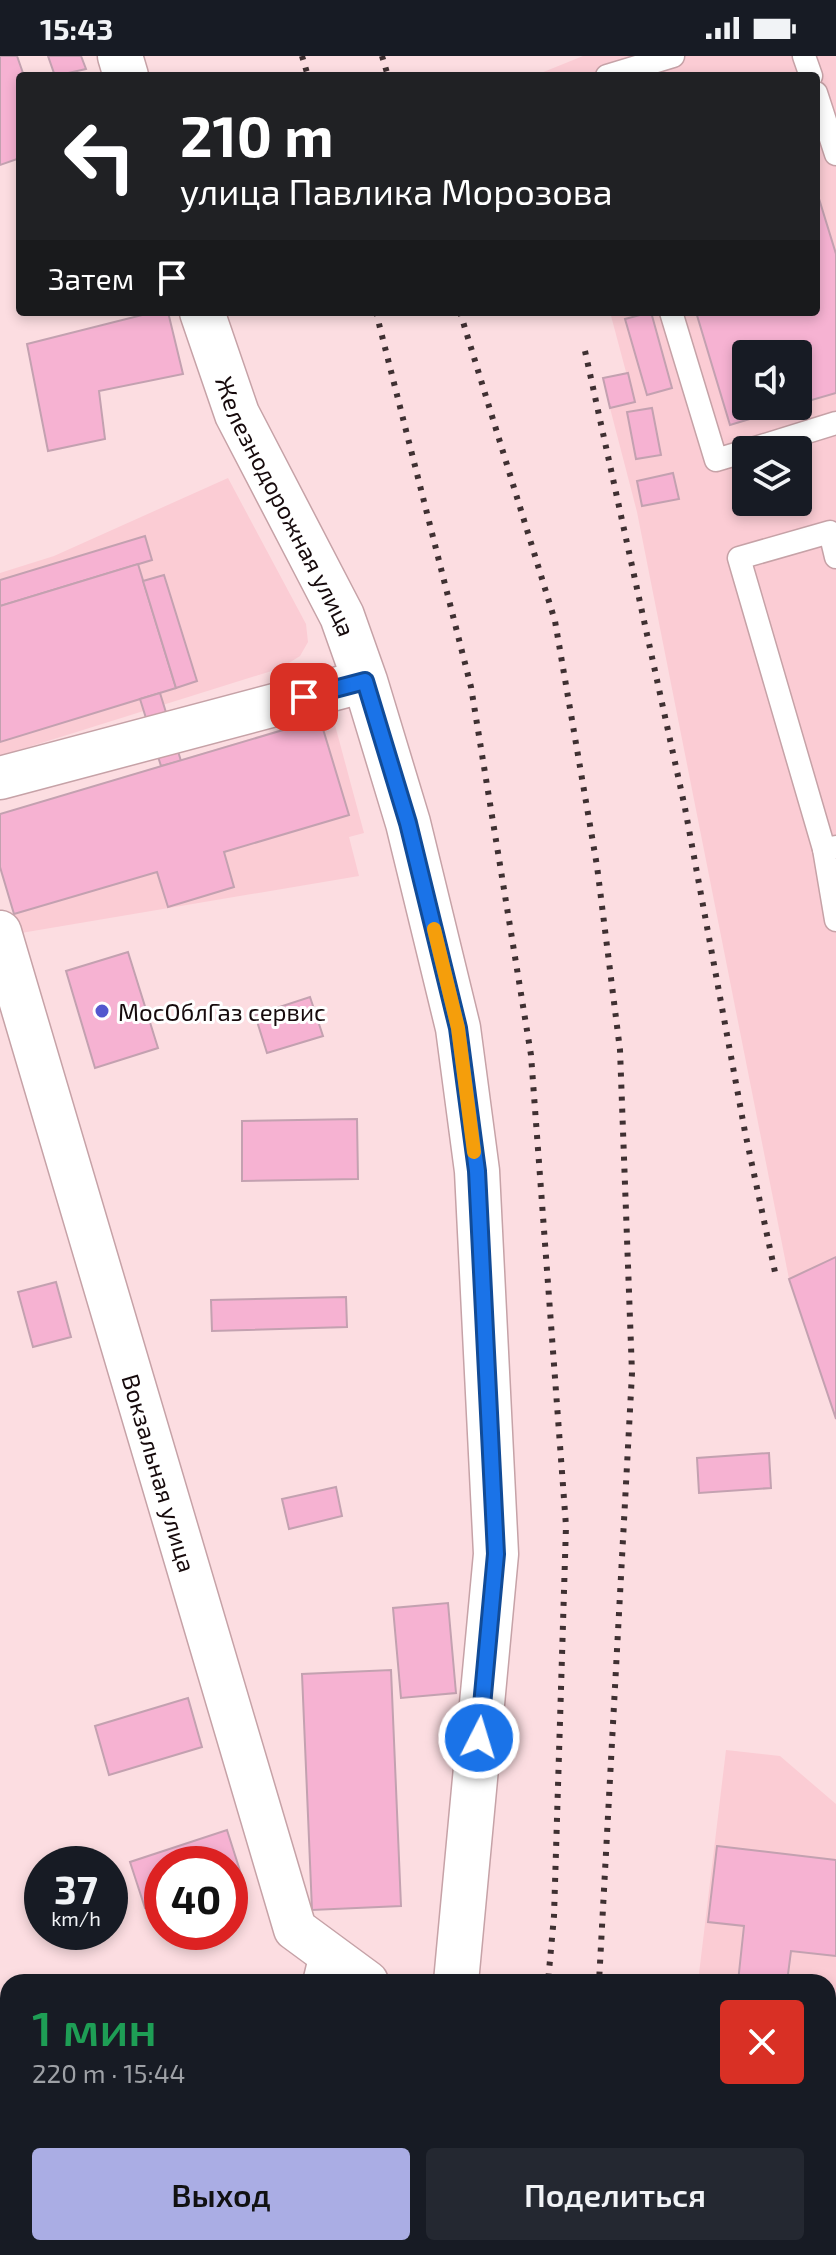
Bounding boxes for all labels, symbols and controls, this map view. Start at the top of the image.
text: 15:43 [40,10,113,46]
text: 210 m [180,101,334,168]
icon: left [48,104,152,208]
text: улица Павлика Морозова [180,169,613,212]
icon: arrive [150,256,194,300]
text: Затем [48,260,134,296]
map controls [732,340,812,516]
button: sound [732,340,812,420]
street label: Железнодорожная улица [210,372,362,640]
button: layers [732,436,812,516]
pin [270,663,338,731]
icon: arrive [282,675,326,719]
place label: МосОблГаз сервис [118,997,326,1026]
marker: МосОблГаз сервис [93,1002,111,1020]
street label: Вокзальная улица [117,1370,203,1575]
position arrow [437,1696,521,1780]
speed limit sign: 40 [144,1846,248,1950]
text: 37 [54,1864,98,1912]
text: km/h [51,1906,101,1930]
text: 1 мин [32,1998,157,2056]
button: close [720,2000,804,2084]
text: 220 m · 15:44 [32,2057,186,2088]
button: Выход [32,2148,410,2240]
button: Поделиться [426,2148,804,2240]

